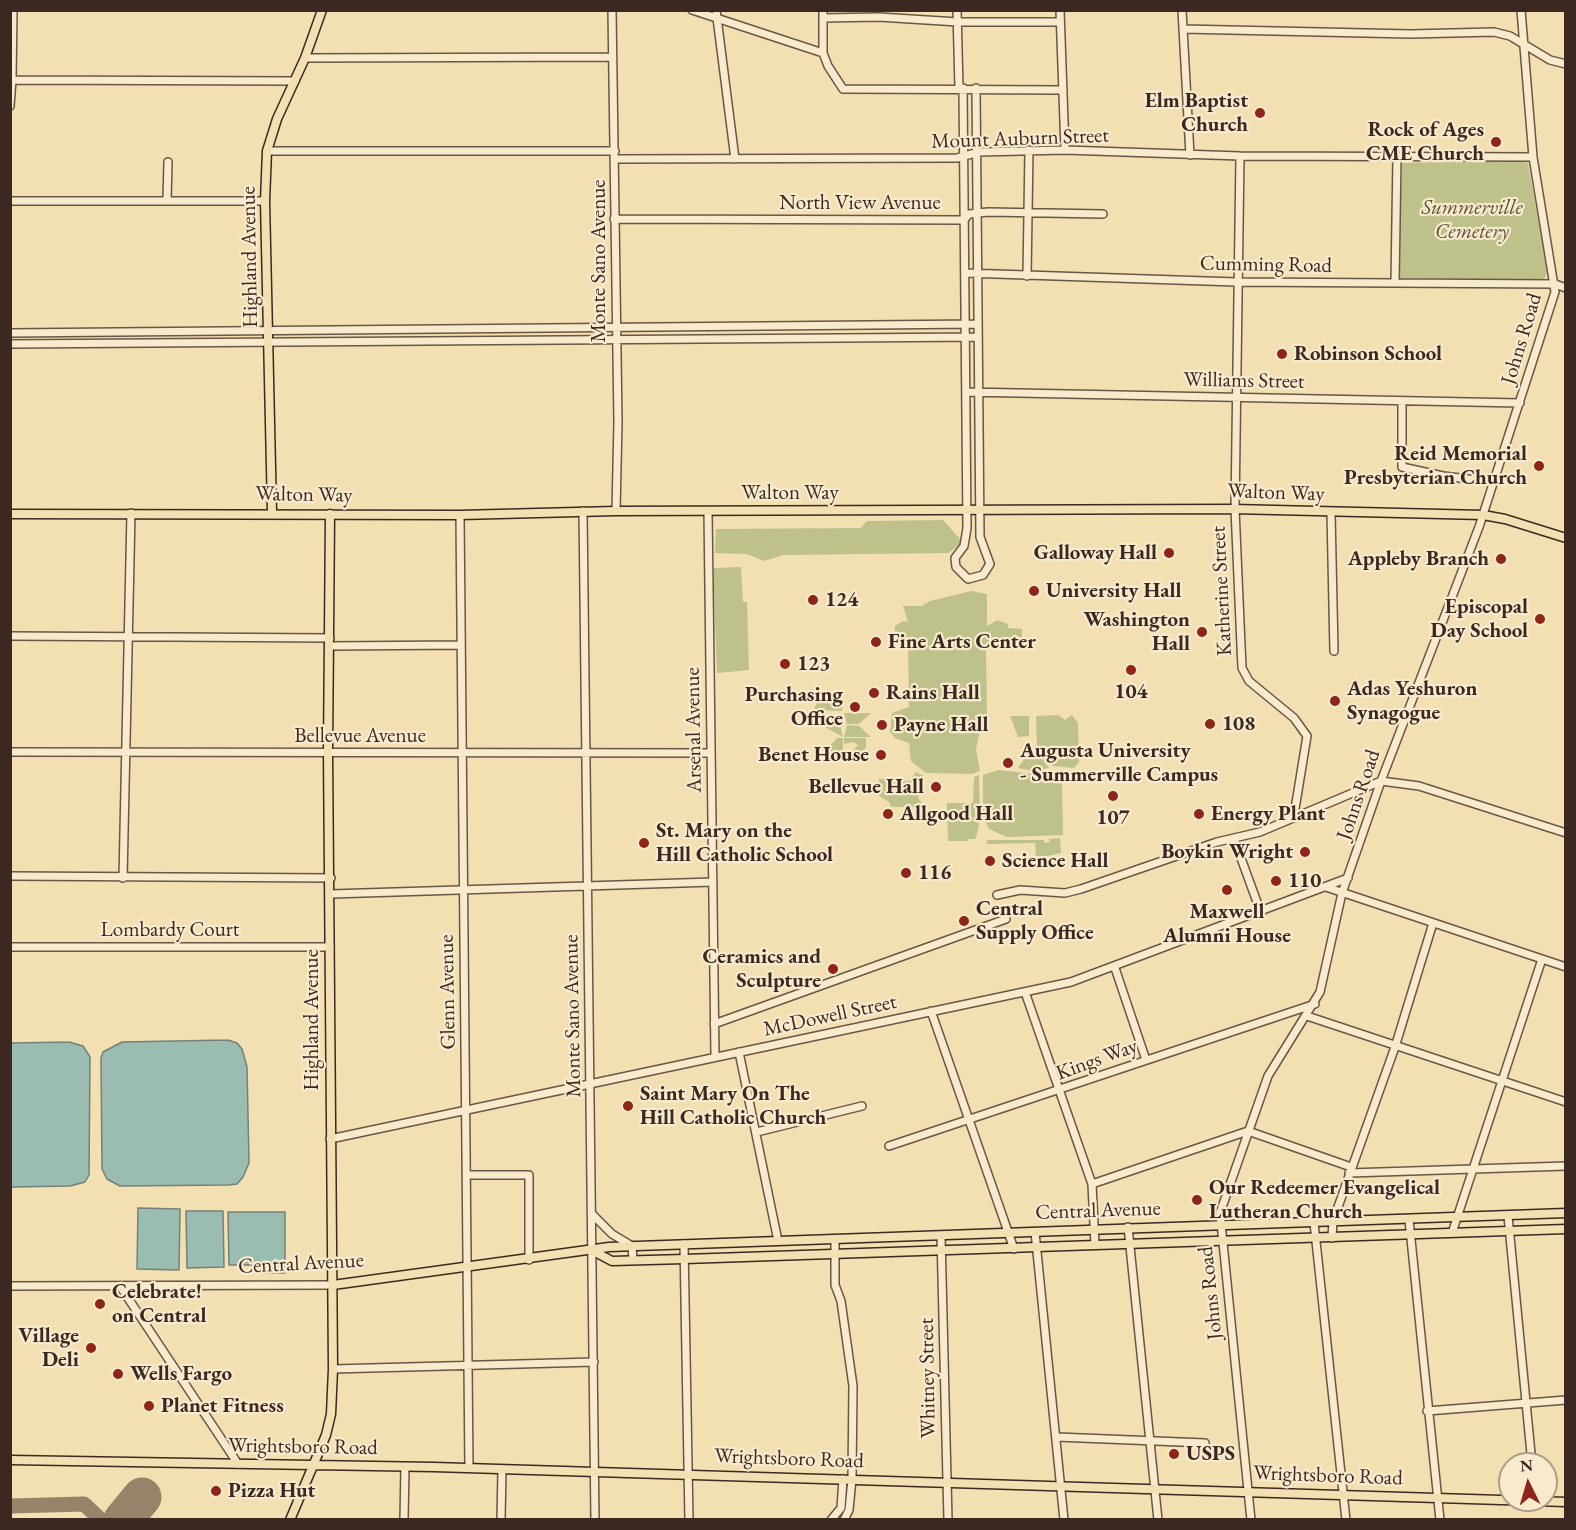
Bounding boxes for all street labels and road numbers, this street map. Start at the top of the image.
street label: Mount Auburn Street [931,123,1109,155]
street label: Monte Sano Avenue [586,179,612,343]
street label: Highland Avenue [236,186,264,328]
street label: North View Avenue [779,190,941,216]
street label: Cumming Road [1200,251,1332,279]
street label: Johns Road [1496,290,1548,388]
street label: Williams Street [1183,367,1305,395]
street label: Walton Way [1227,479,1325,507]
street label: Walton Way [741,480,839,506]
street label: Walton Way [255,482,353,508]
street label: Katherine Street [1206,525,1238,657]
street label: Arsenal Avenue [680,667,708,793]
street label: Bellevue Avenue [294,723,426,749]
street label: Johns Road [1332,746,1386,844]
street label: Lombardy Court [101,917,239,943]
street label: Glenn Avenue [434,934,462,1050]
street label: Monte Sano Avenue [559,934,587,1098]
street label: Highland Avenue [299,949,325,1091]
street label: McDowell Street [761,990,899,1042]
street label: Kings Way [1053,1034,1141,1086]
street label: Central Avenue [1035,1196,1161,1226]
street label: Johns Road [1194,1245,1228,1341]
street label: Central Avenue [238,1248,364,1280]
street label: Whitney Street [914,1317,942,1439]
street label: Wrightsboro Road [228,1433,378,1461]
street label: Wrightsboro Road [714,1444,864,1474]
street label: Wrightsboro Road [1253,1461,1403,1491]

